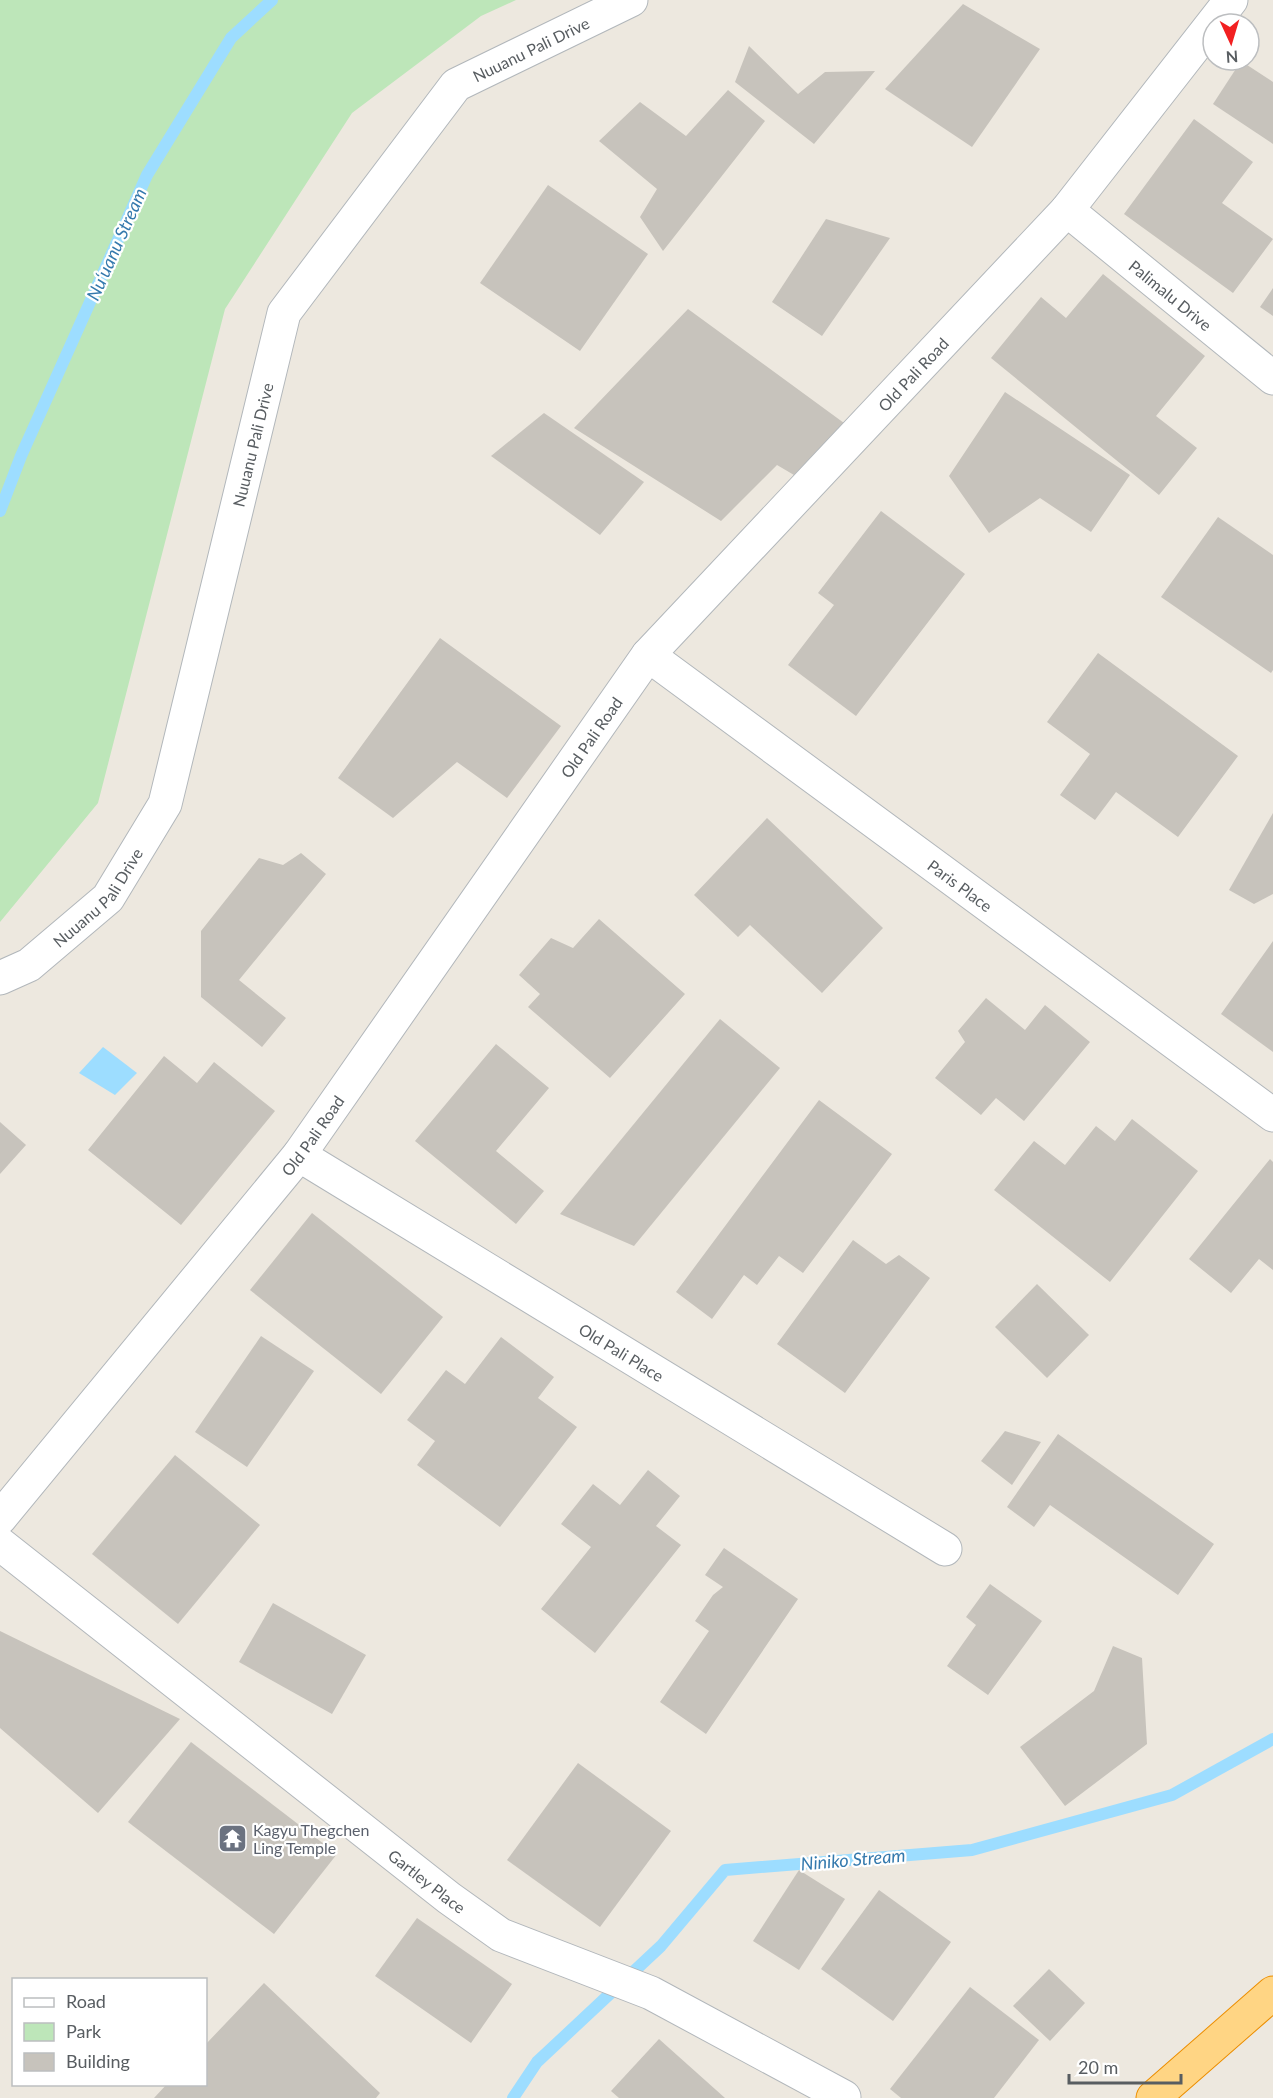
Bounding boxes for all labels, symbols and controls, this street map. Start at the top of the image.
street label: Nuuanu Pali Drive [469,12,592,85]
north arrow [1201,12,1261,72]
text: N [1225,48,1239,67]
water label: Nuʻuanu Stream [81,184,151,304]
street label: Palimalu Drive [1126,255,1216,334]
street label: Old Pali Road [873,333,952,415]
street label: Nuuanu Pali Drive [228,381,276,509]
street label: Old Pali Road [556,693,625,781]
street label: Nuuanu Pali Drive [49,844,146,950]
street label: Paris Place [925,855,996,915]
street label: Old Pali Road [277,1092,347,1179]
street label: Old Pali Place [576,1319,668,1385]
place label: Kagyu Thegchen Ling Temple [253,1820,369,1857]
temple icon: Kagyu Thegchen Ling Temple [216,1822,248,1854]
water label: Niniko Stream [800,1843,906,1875]
street label: Gartley Place [385,1845,470,1916]
legend [12,1978,207,2086]
text: Road [66,1990,106,2012]
text: Park [66,2020,102,2042]
scale bar [1069,2047,1182,2085]
text: Building [66,2050,130,2072]
text: 20 m [1078,2056,1118,2078]

